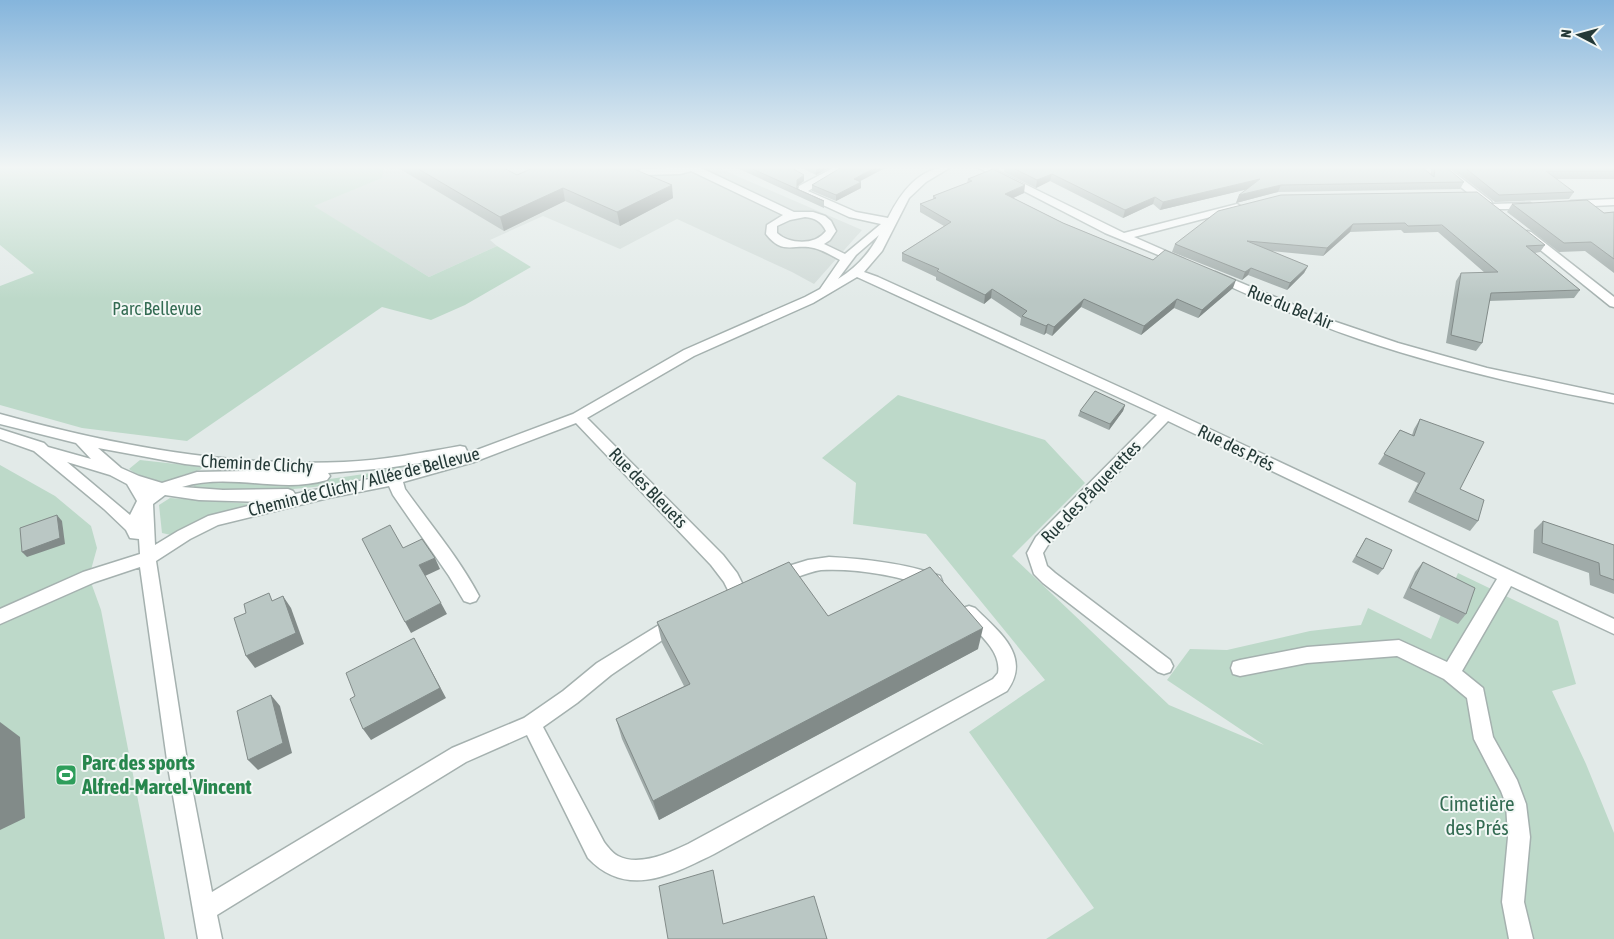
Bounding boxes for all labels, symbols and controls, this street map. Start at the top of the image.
north arrow [1554,10,1604,60]
text: N [1558,29,1574,39]
street label: Rue du Bel Air [1244,280,1337,333]
park label: Parc Bellevue [112,298,202,319]
street label: Rue des Prés [1195,420,1278,475]
street label: Rue des Pâquerettes [1036,436,1145,547]
street label: Chemin de Clichy / Allée de Bellevue [246,443,482,520]
street label: Rue des Bleuets [605,443,692,532]
street label: Chemin de Clichy [200,450,314,477]
place label: Parc des sports Alfred-Marcel-Vincent [81,750,251,798]
sports icon: Parc des sports Alfred-Marcel-Vincent [54,763,78,787]
park label: Cimetière des Prés [1439,791,1515,839]

